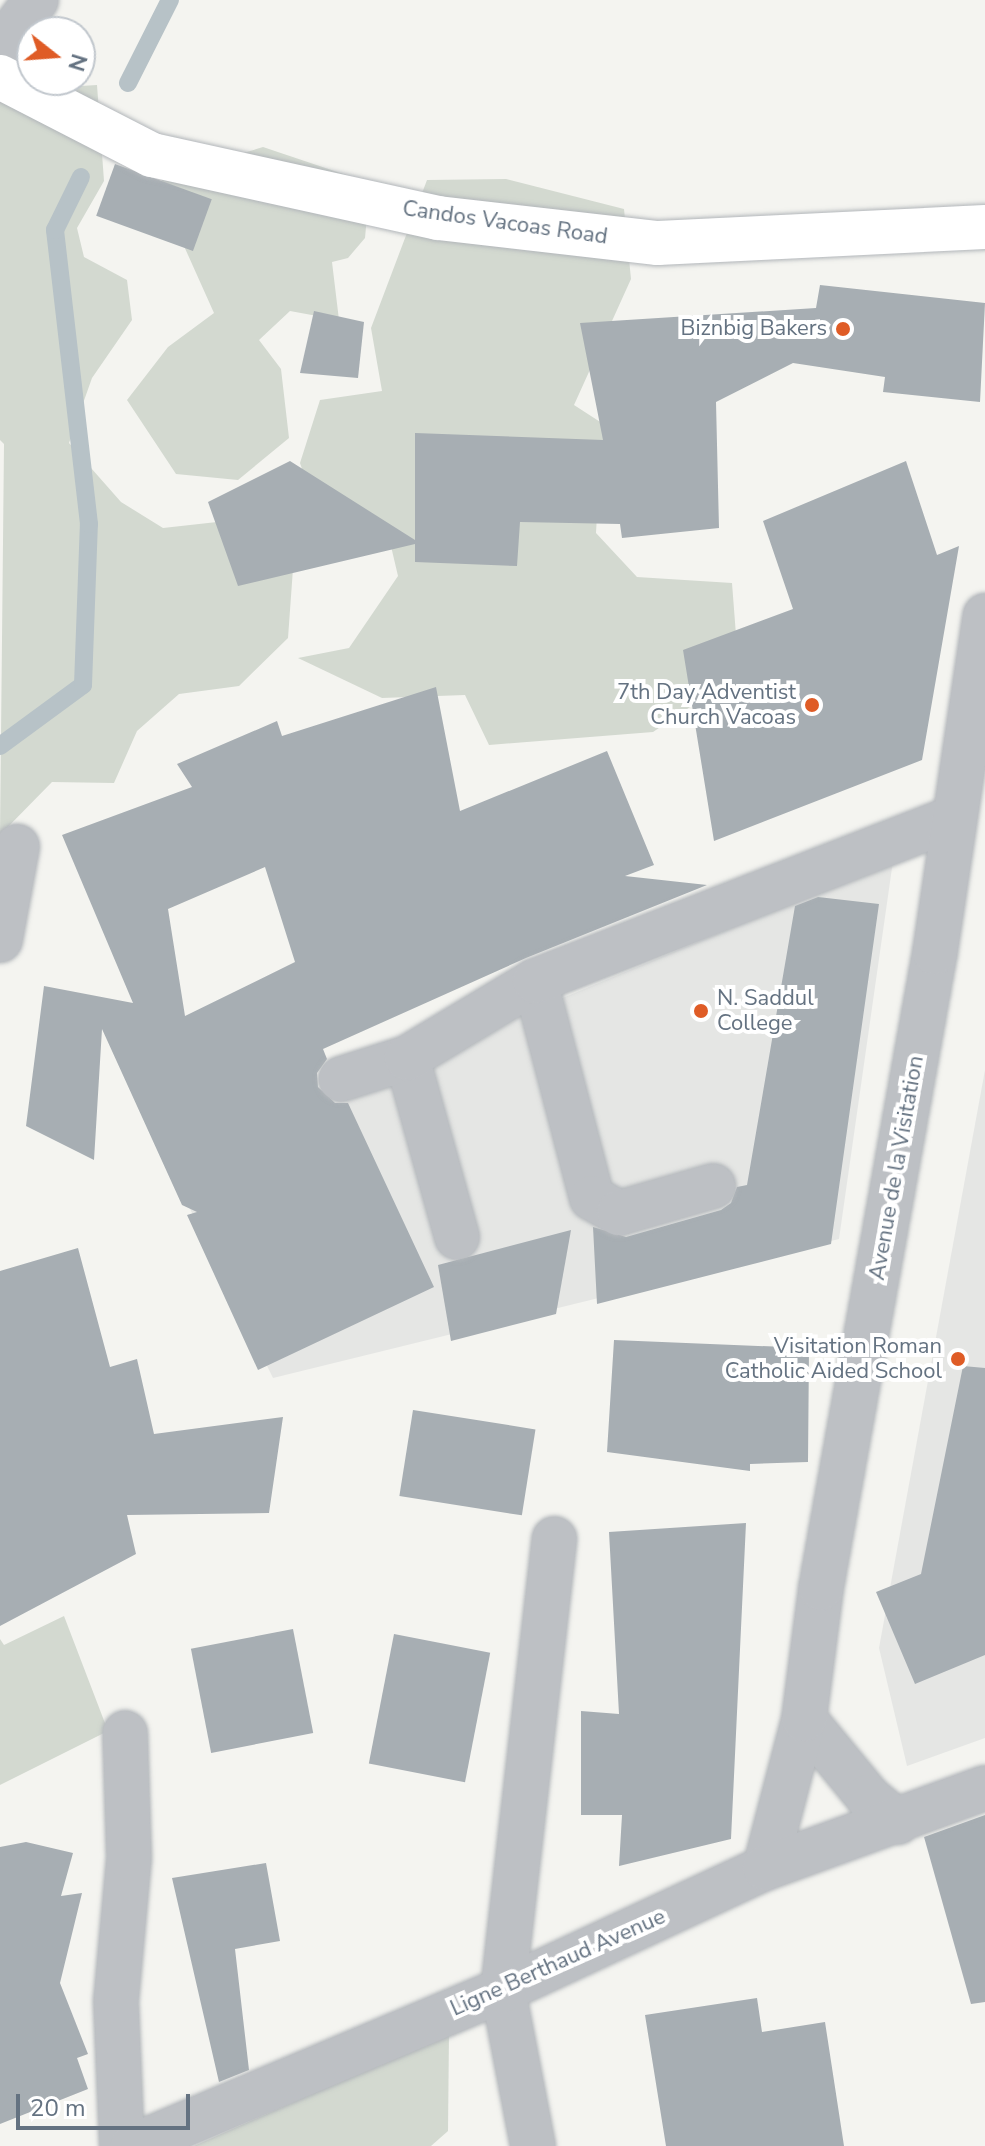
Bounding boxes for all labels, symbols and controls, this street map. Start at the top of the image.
north arrow [16,16,96,96]
text: N [60,50,94,75]
street label: Candos Vacoas Road [401,196,609,250]
place label: Biznbig Bakers [681,316,827,342]
marker: Biznbig Bakers [834,320,852,338]
place label: 7th Day Adventist Church Vacoas [617,679,796,730]
marker: 7th Day Adventist Church Vacoas [803,696,821,714]
place label: N. Saddul College [717,985,814,1036]
marker: N. Saddul College [692,1002,710,1020]
street label: Avenue de la Visitation [864,1054,930,1282]
place label: Visitation Roman Catholic Aided School [725,1333,942,1384]
marker: Visitation Roman Catholic Aided School [949,1350,967,1368]
street label: Ligne Berthaud Avenue [446,1904,670,2022]
scale bar [20,2078,194,2128]
text: 20 m [30,2092,86,2124]

